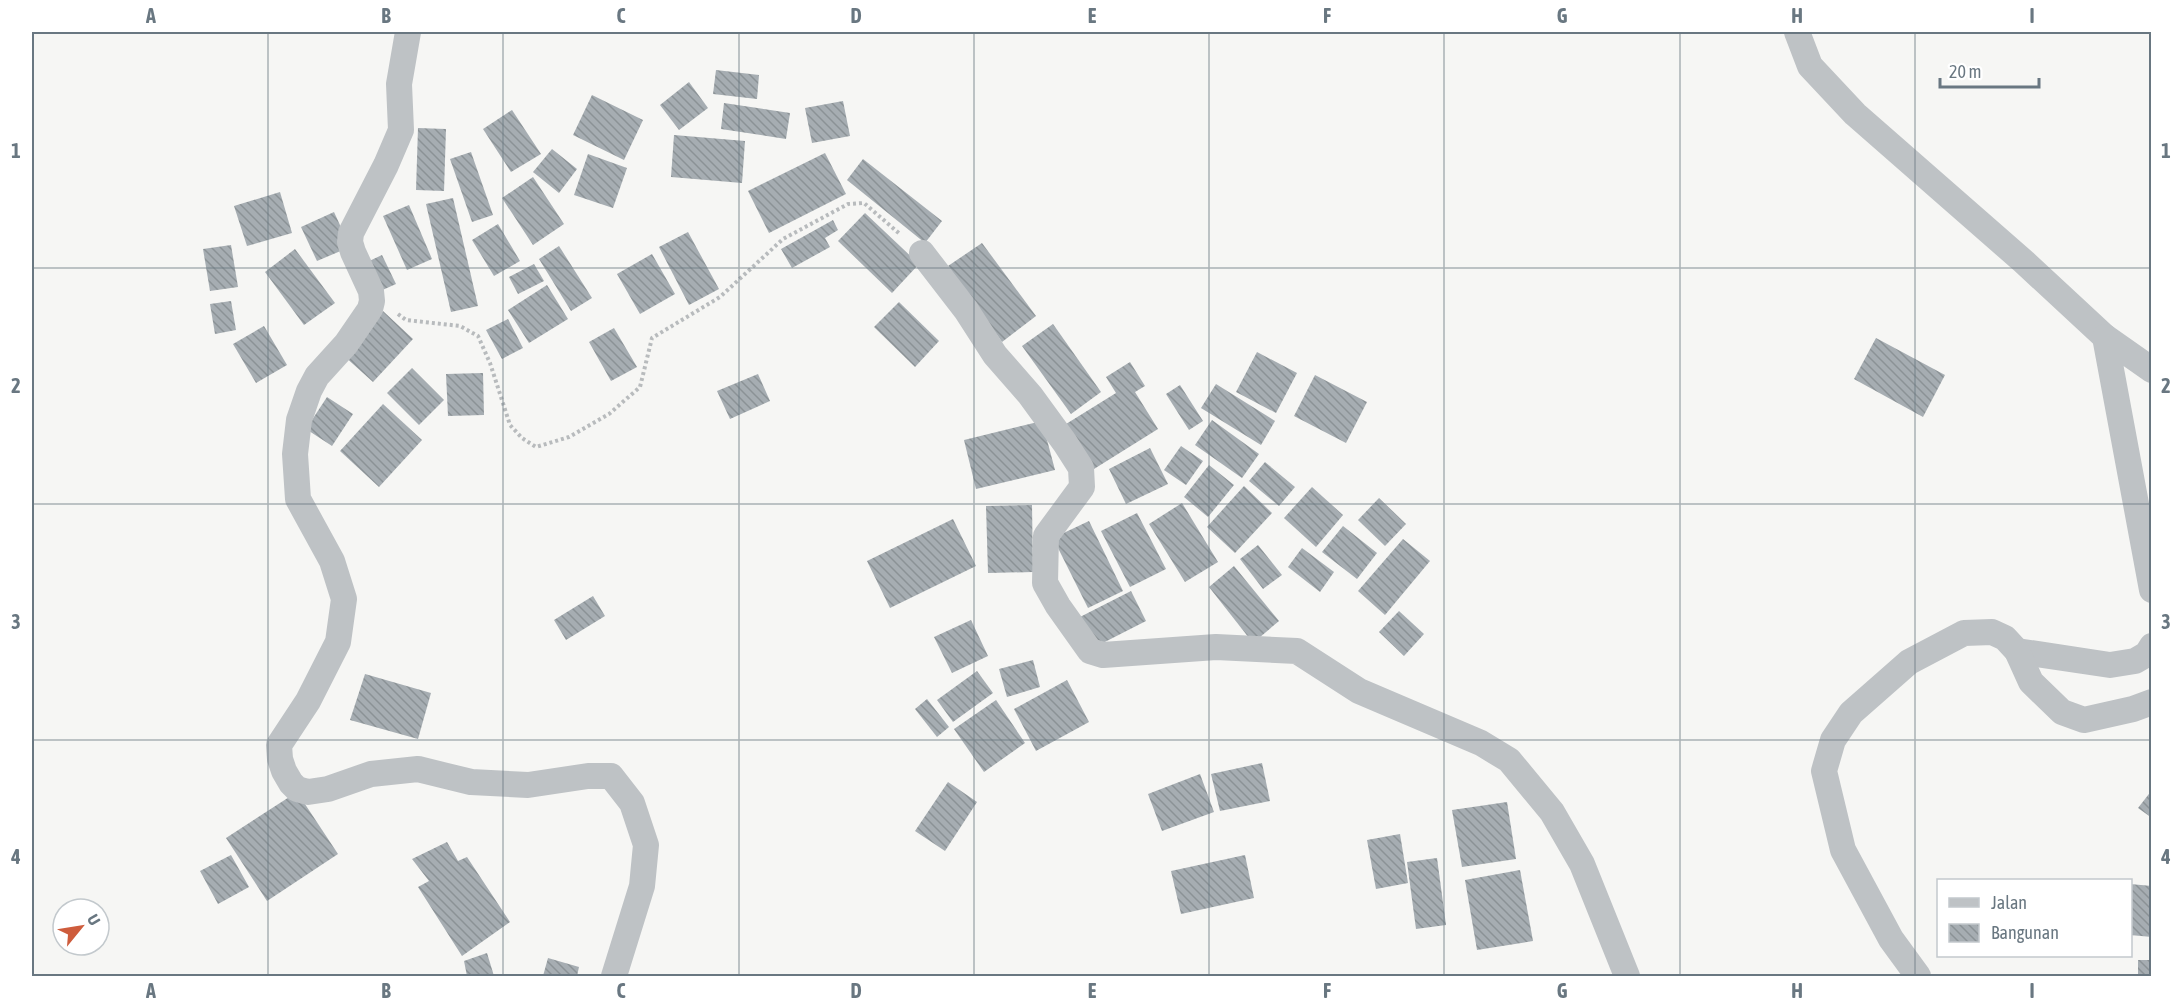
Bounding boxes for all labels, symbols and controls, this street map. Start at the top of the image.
text: A [145,4,156,27]
text: B [381,4,391,27]
text: C [617,4,626,27]
text: D [850,4,862,27]
text: E [1088,4,1097,27]
text: F [1323,4,1331,27]
text: G [1557,4,1568,27]
text: H [1791,4,1803,27]
text: I [2029,4,2035,27]
scale bar [1940,51,2039,89]
text: 20 m [1949,61,1981,82]
text: 1 [11,139,21,162]
text: 1 [2161,139,2171,162]
text: 2 [11,374,21,397]
text: 2 [2161,374,2171,397]
text: 3 [11,610,21,633]
text: 3 [2161,610,2171,633]
text: 4 [10,845,21,868]
text: 4 [2160,845,2171,868]
legend [1937,879,2132,957]
text: Jalan [1991,892,2027,913]
north arrow [51,897,111,957]
text: U [84,911,104,928]
text: Bangunan [1991,922,2059,943]
text: A [145,979,156,1002]
text: B [381,979,391,1002]
text: C [617,979,626,1002]
text: D [850,979,862,1002]
text: E [1088,979,1097,1002]
text: F [1323,979,1331,1002]
text: G [1557,979,1568,1002]
text: H [1791,979,1803,1002]
text: I [2029,979,2035,1002]

